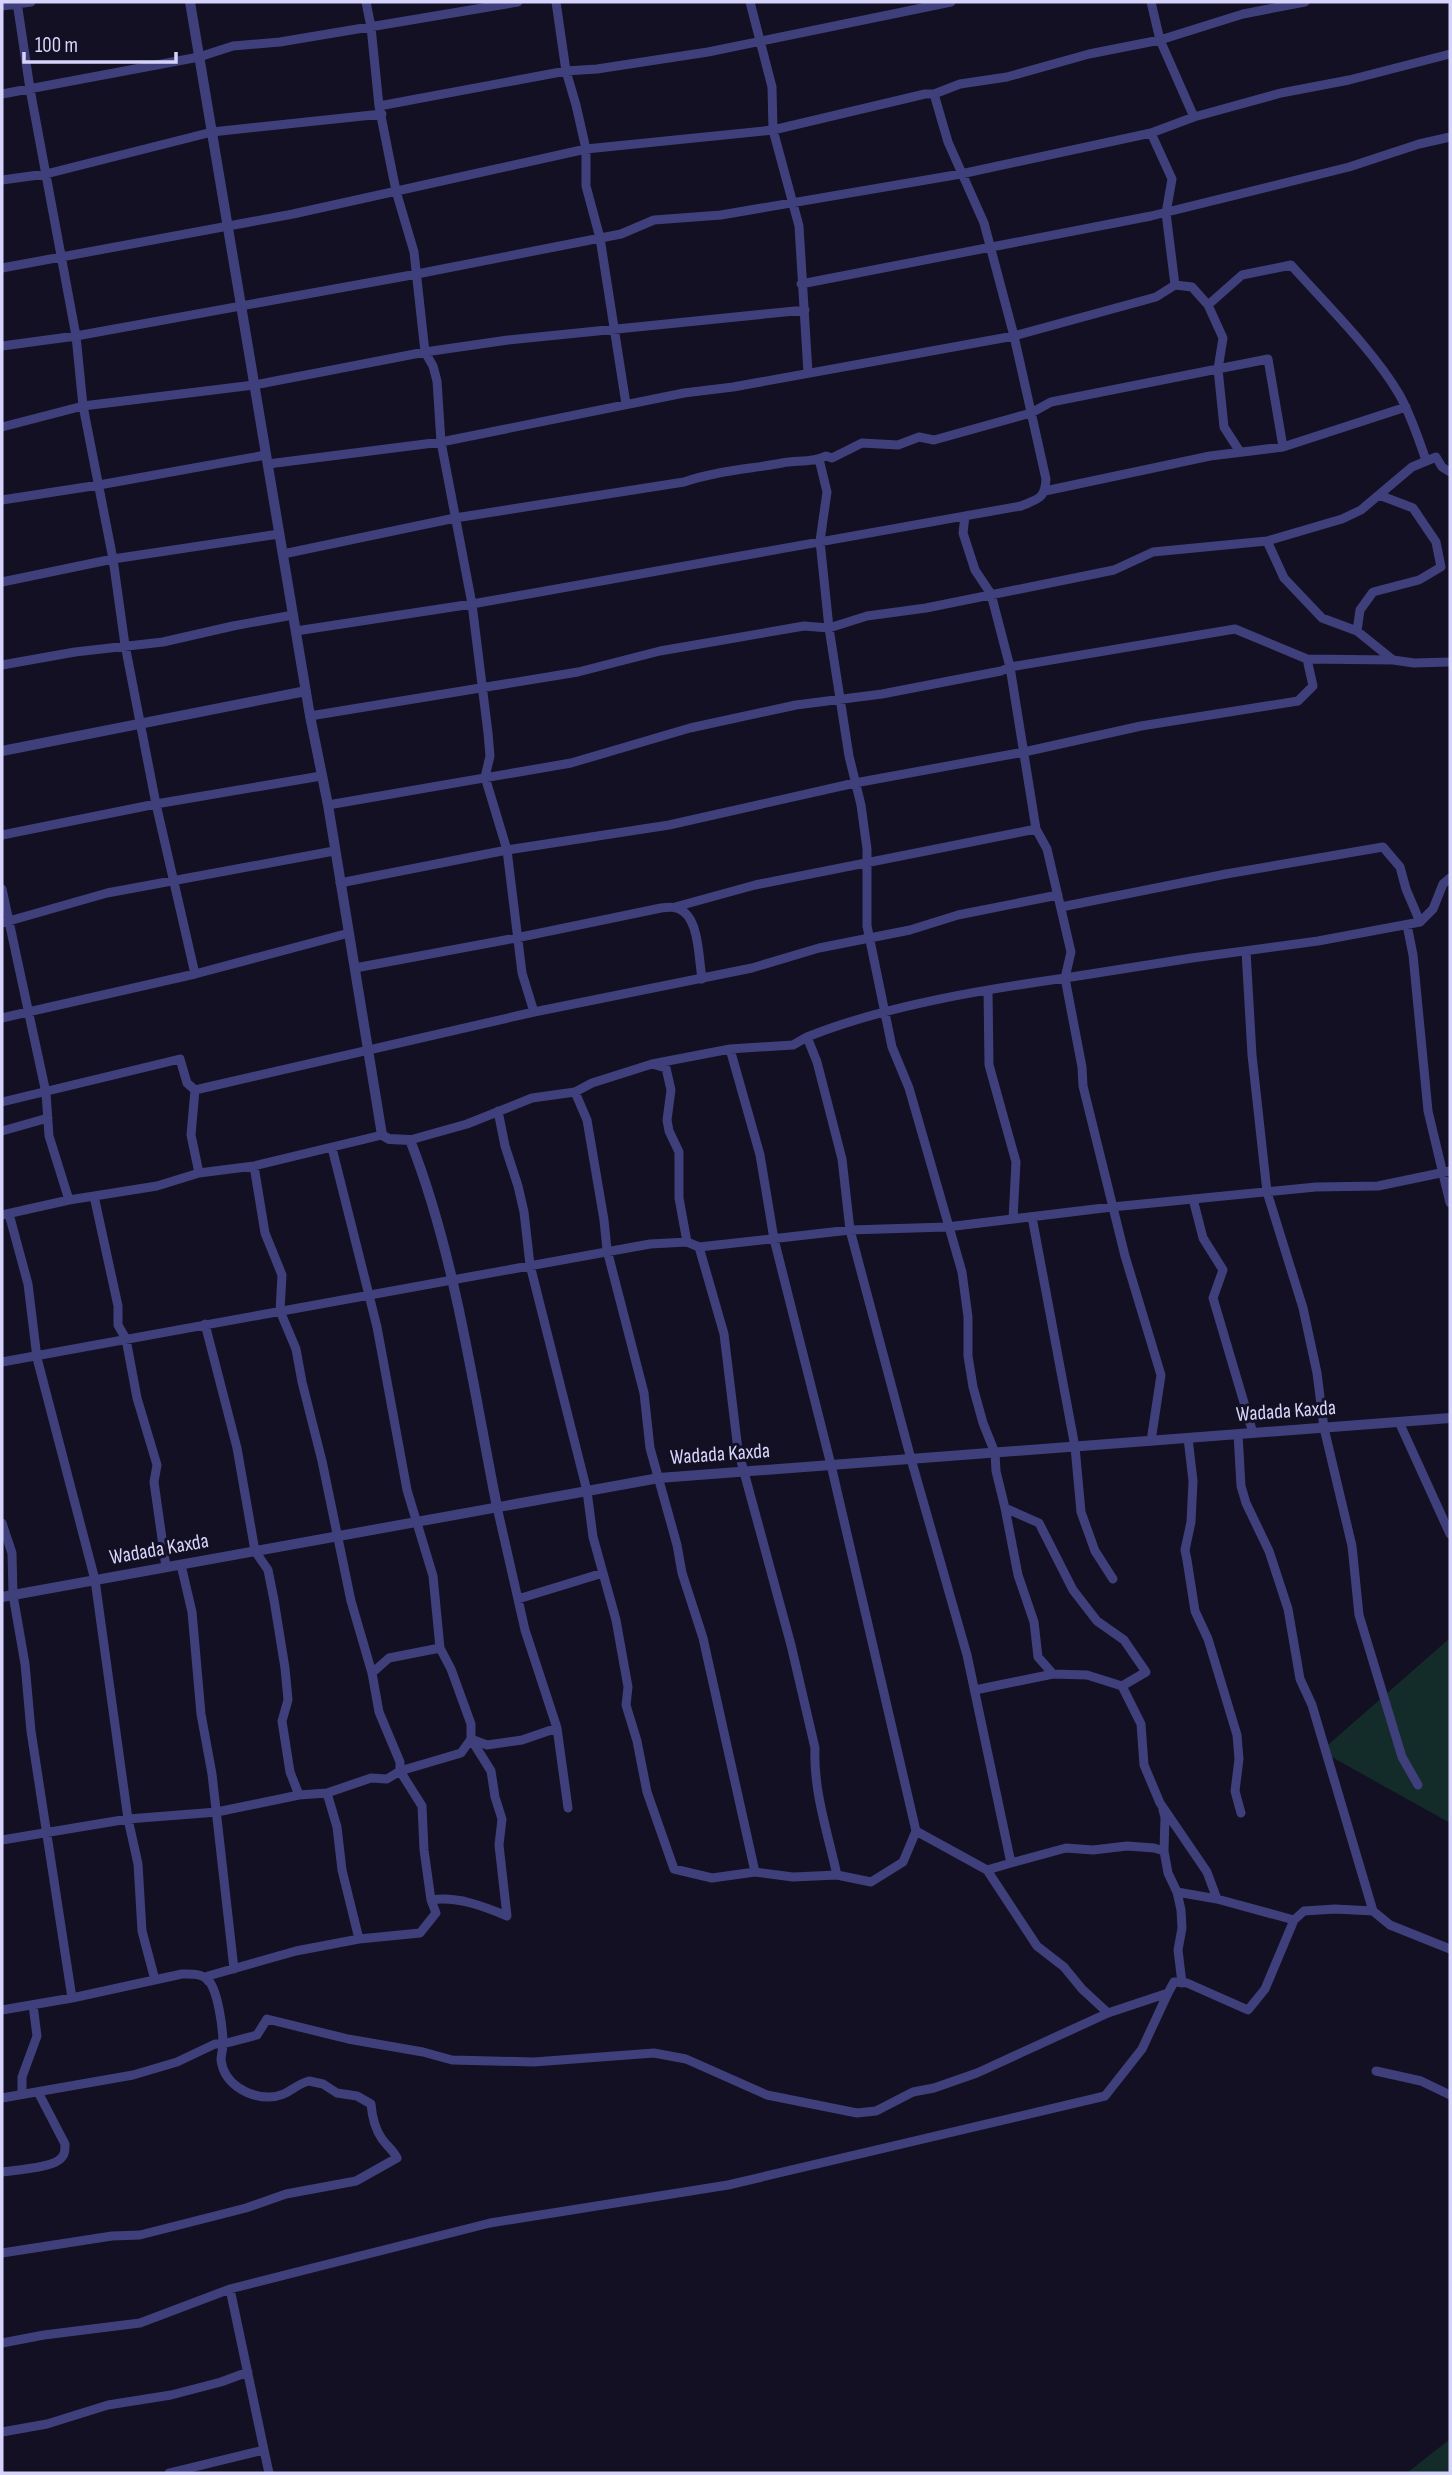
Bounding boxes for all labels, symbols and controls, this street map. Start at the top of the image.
scale bar [24,21,177,65]
text: 100 m [35,33,78,58]
street label: Wadada Kaxda [1235,1395,1337,1427]
street label: Wadada Kaxda [669,1438,771,1470]
street label: Wadada Kaxda [108,1528,210,1570]

